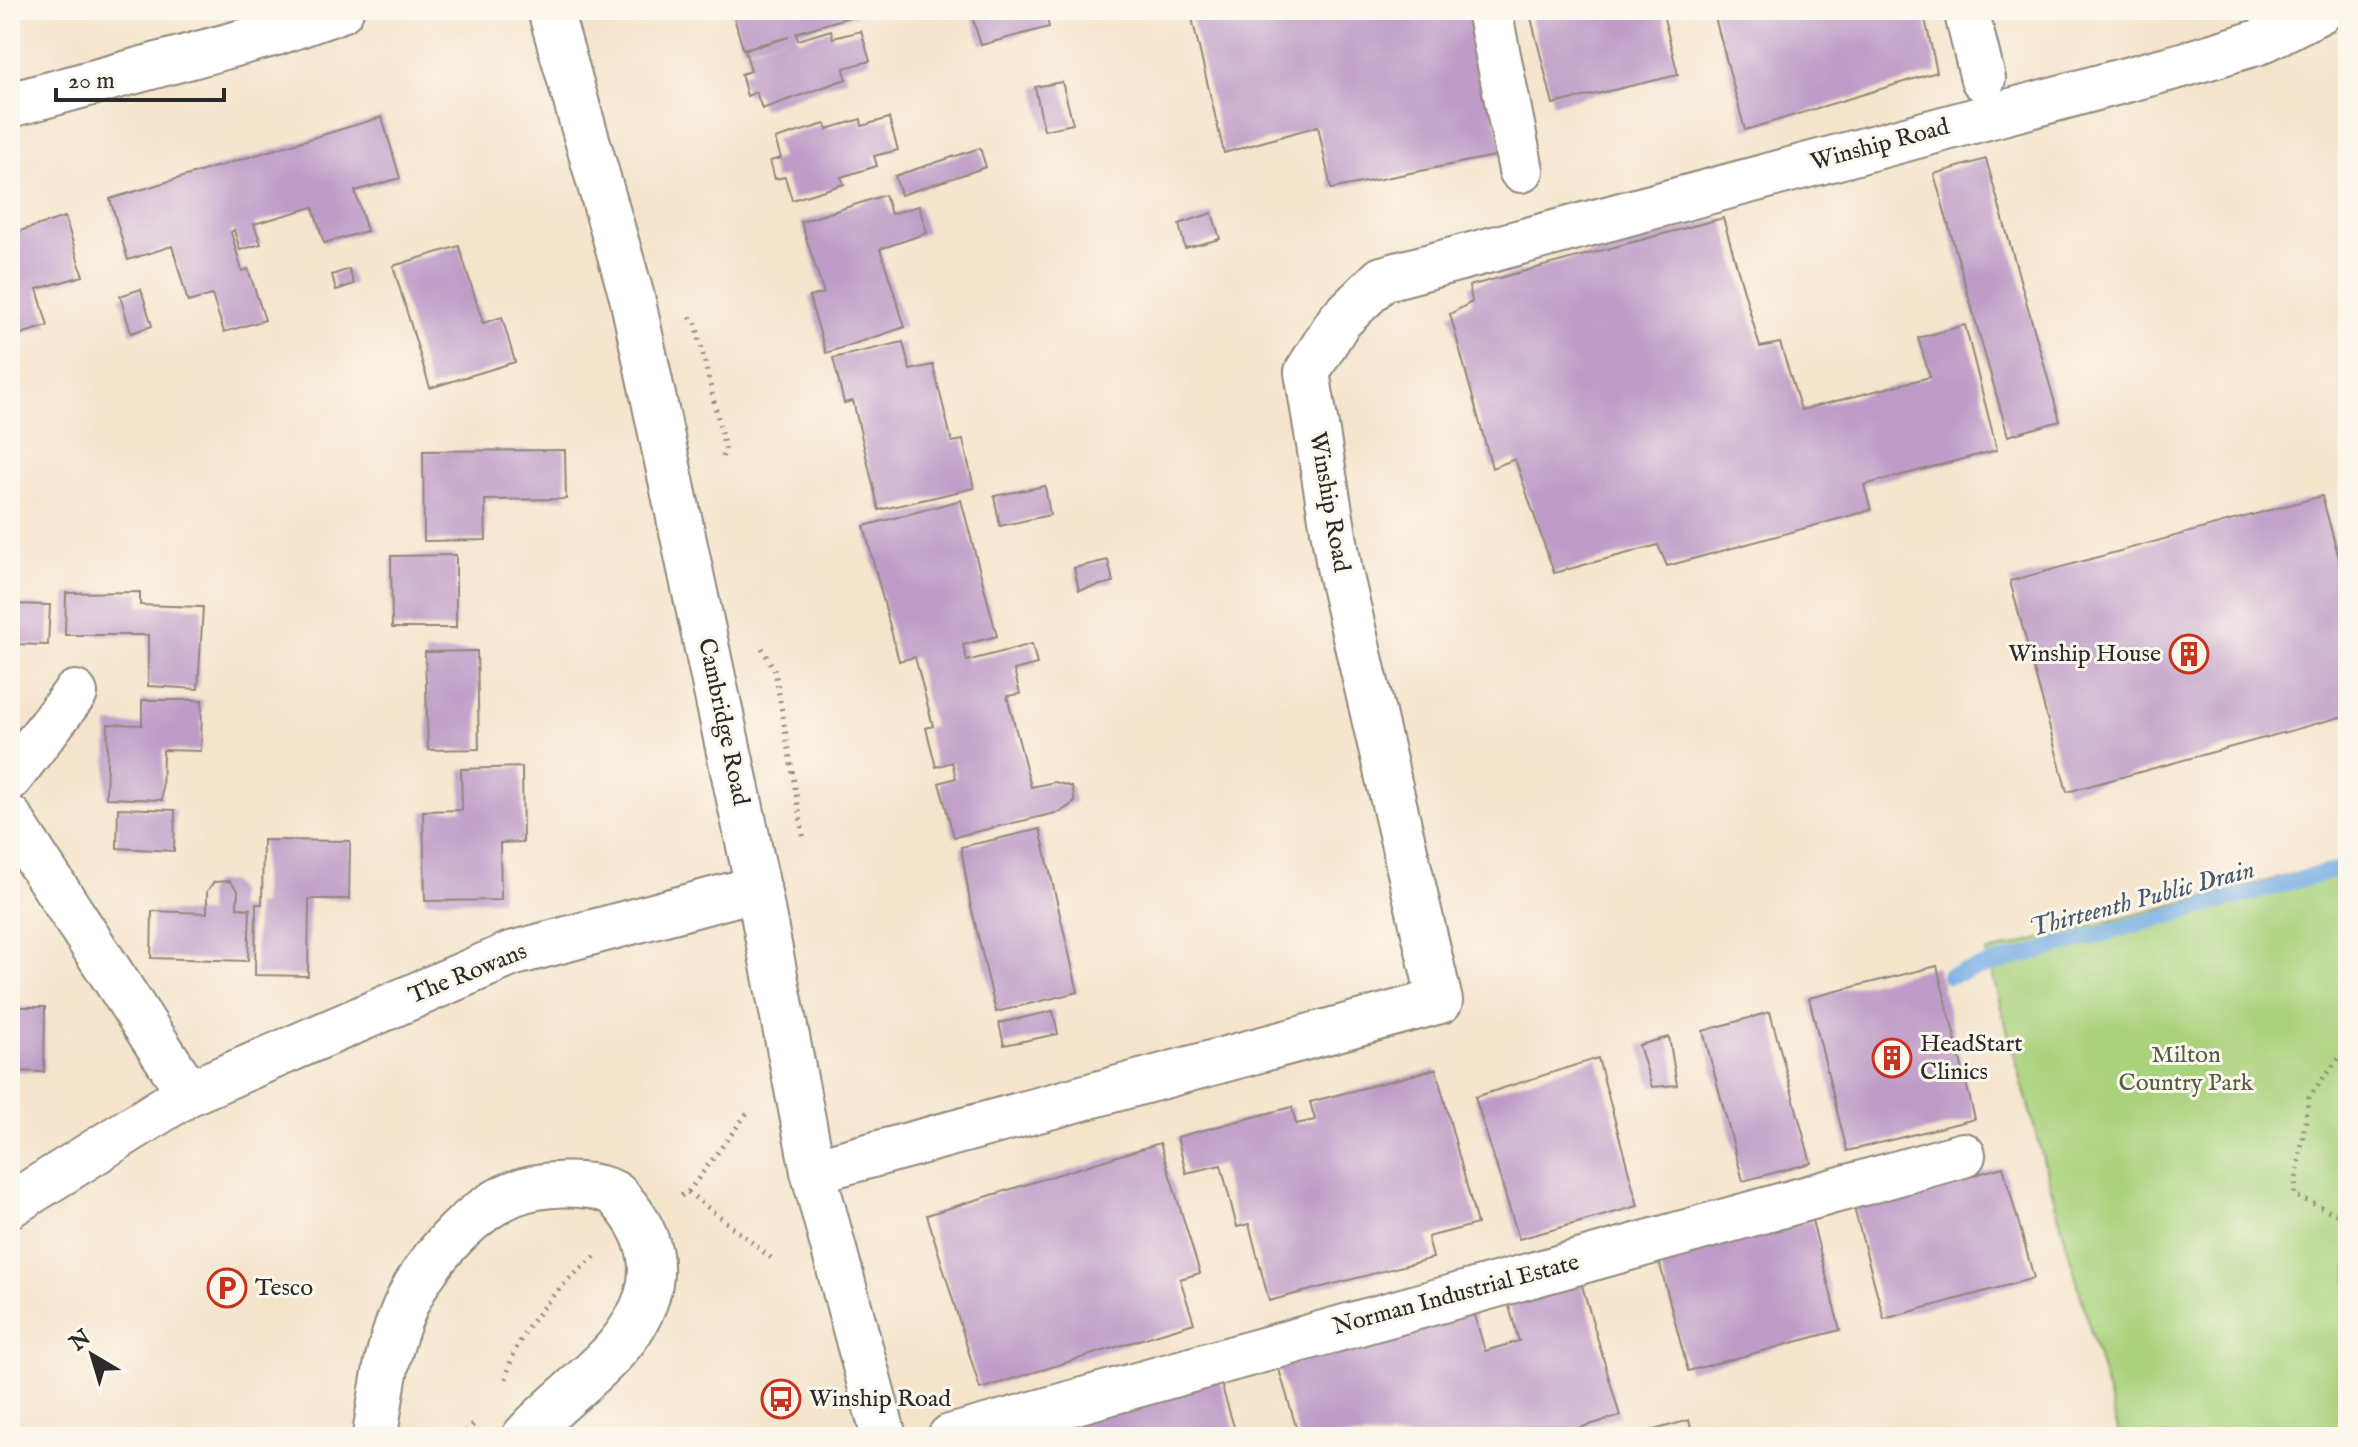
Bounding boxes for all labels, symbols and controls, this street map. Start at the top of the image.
scale bar [56,52,224,102]
text: 20 m [68,66,115,97]
street label: Winship Road [1807,112,1953,178]
street label: Winship Road [1301,429,1357,575]
building icon: Winship House [2168,633,2210,675]
street label: Cambridge Road [690,636,756,809]
place label: Winship House [2008,639,2161,670]
water label: Thirteenth Public Drain [2026,853,2258,945]
street label: The Rowans [404,936,532,1012]
place label: HeadStart Clinics [1920,1029,2022,1088]
building icon: HeadStart Clinics [1871,1037,1913,1079]
park label: Milton Country Park [2119,1040,2254,1099]
street label: Norman Industrial Estate [1329,1247,1583,1343]
parking icon: Tesco [206,1267,248,1309]
place label: Tesco [255,1273,313,1304]
north arrow [52,1315,132,1395]
text: N [64,1324,97,1358]
bus stop icon: Winship Road [760,1378,802,1420]
place label: Winship Road [809,1384,951,1415]

